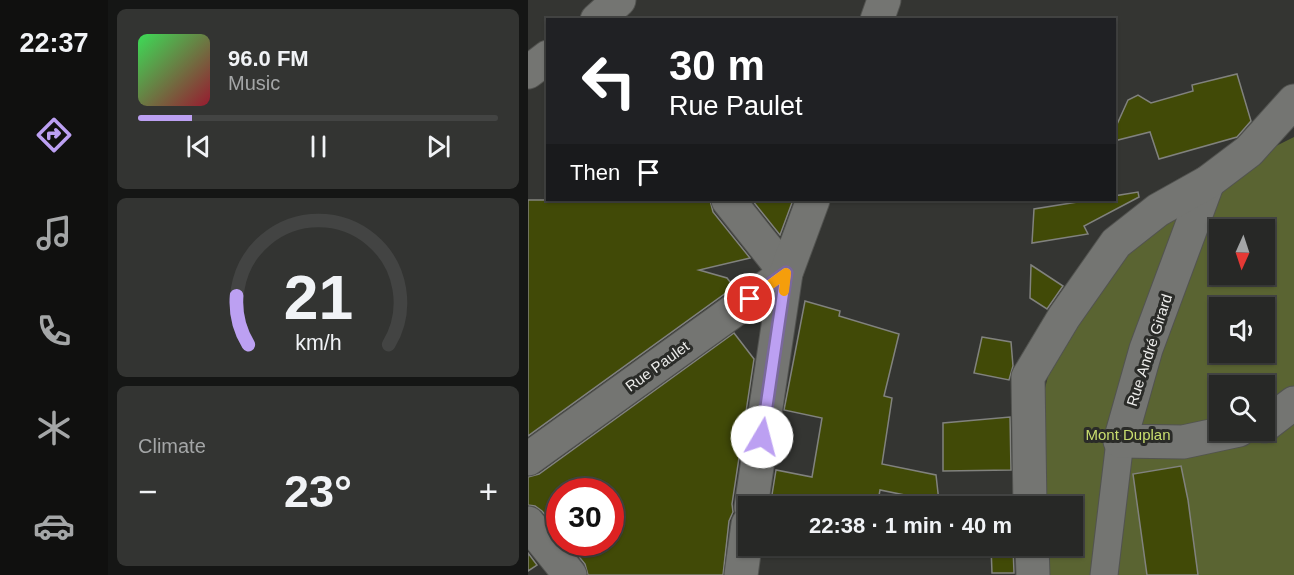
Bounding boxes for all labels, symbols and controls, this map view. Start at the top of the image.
text: 22:37 [19,28,89,58]
icon: left [570,42,648,120]
text: 30 m [669,42,765,89]
text: 96.0 FM [228,46,309,71]
text: Music [228,72,280,94]
text: Rue Paulet [669,91,803,121]
icon: directions [33,114,75,156]
icon: previous [182,130,215,163]
icon: pause [302,130,335,163]
icon: next [422,130,455,163]
icon: arrive [632,156,665,189]
text: Then [570,160,620,185]
icon: music [33,212,75,254]
north arrow [1209,219,1275,285]
map controls [1209,219,1275,441]
text: 21 [283,263,353,332]
pin [724,273,775,324]
icon: arrive [733,282,766,315]
street label: Rue André Girard [1123,292,1175,408]
button: sound [1209,297,1275,363]
icon: phone [33,310,75,352]
text: km/h [295,331,341,355]
street label: Rue Paulet [622,337,693,395]
button: search [1209,375,1275,441]
position arrow [730,405,794,469]
icon: climate [33,407,75,449]
park label: Mont Duplan [1085,426,1171,443]
text: Climate [138,435,206,457]
text: 23° [284,466,352,517]
text: − [138,473,157,510]
text: + [479,473,498,510]
speed limit sign: 30 [546,478,624,556]
icon: car [33,505,75,547]
text: 22:38 · 1 min · 40 m [809,513,1012,538]

